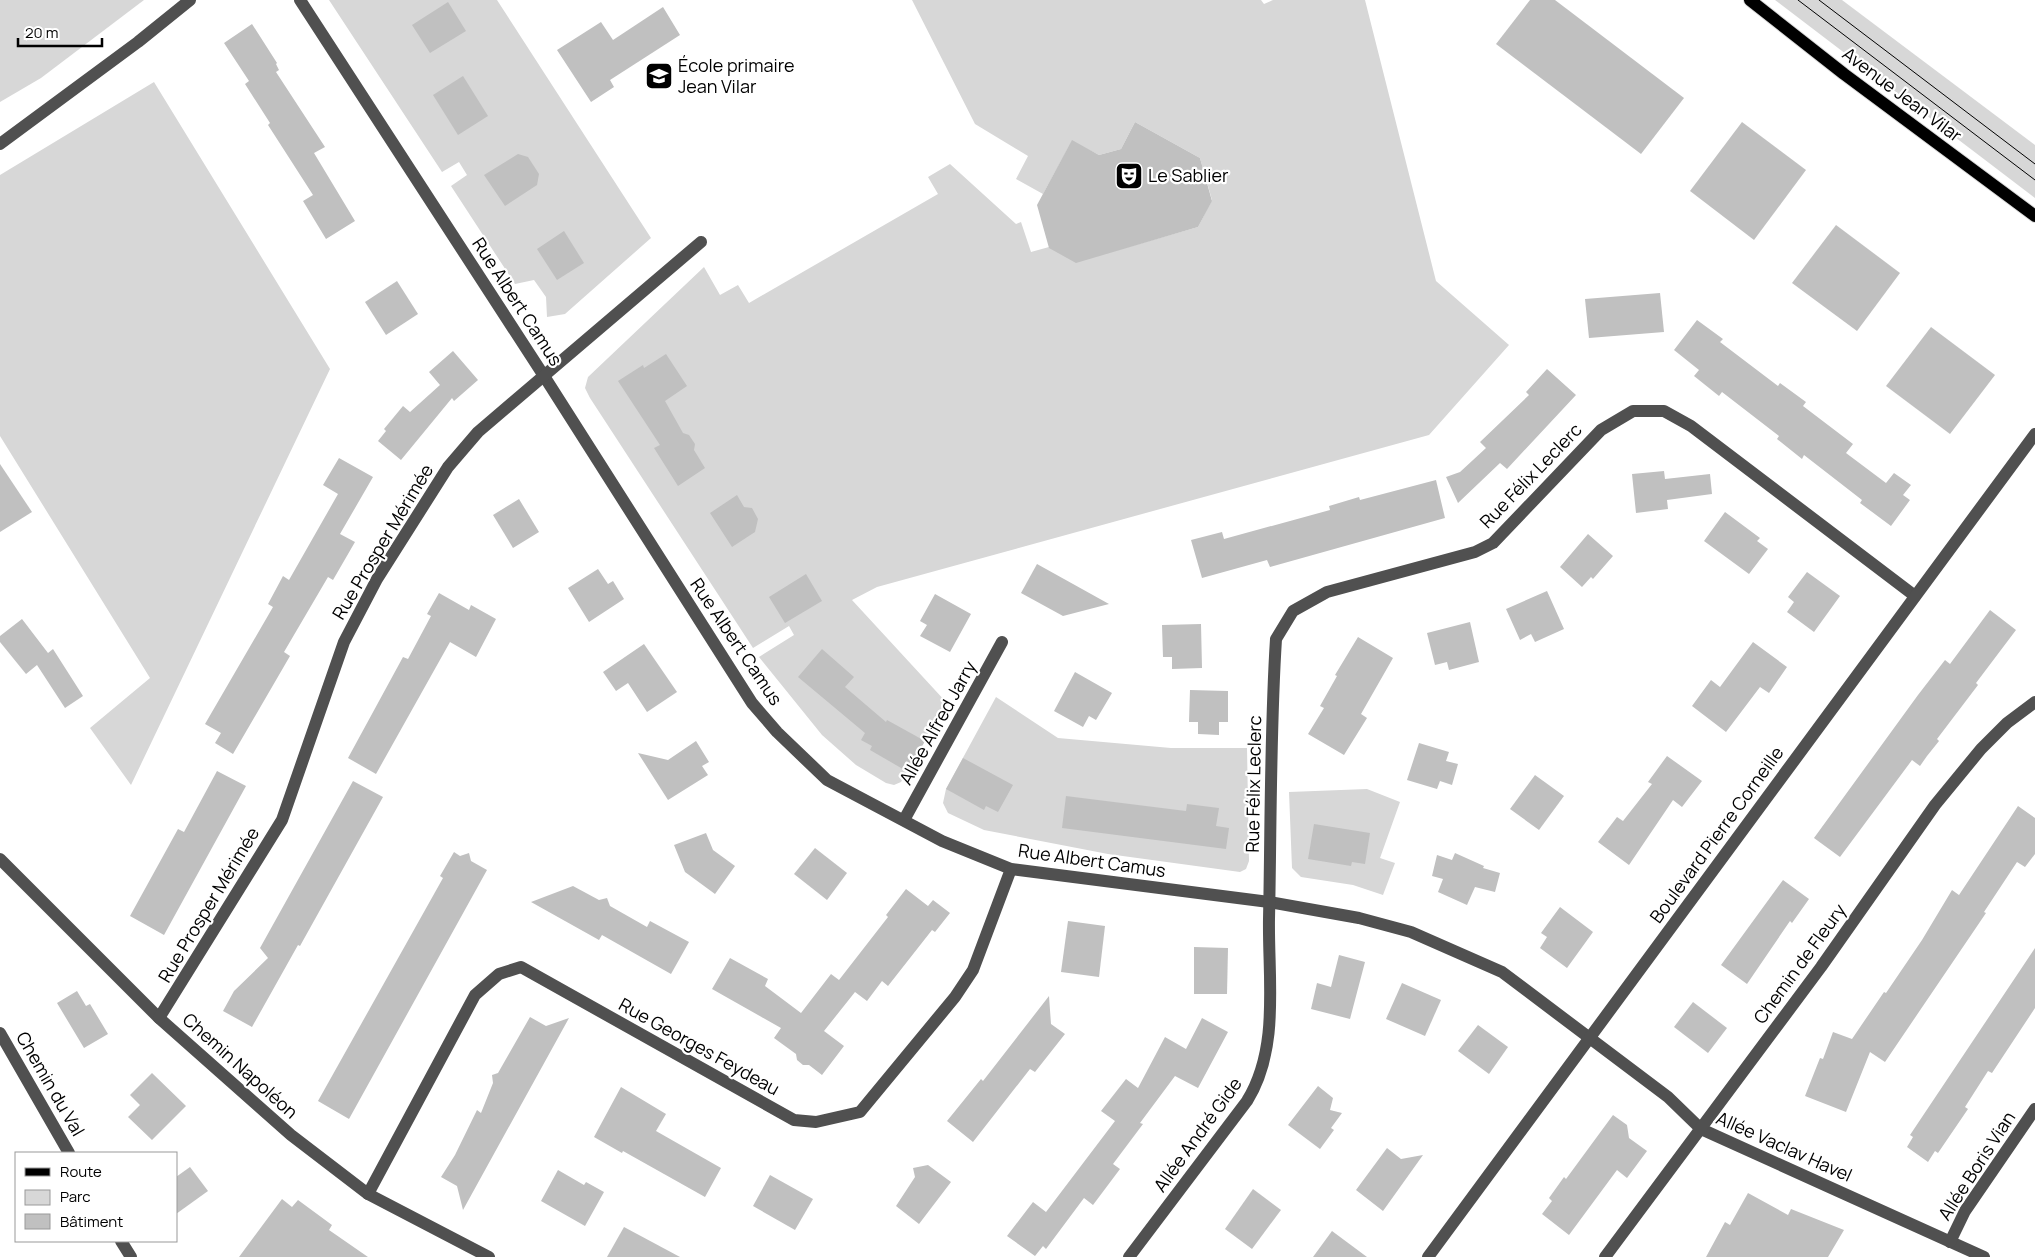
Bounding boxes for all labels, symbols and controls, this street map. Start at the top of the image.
scale bar [18,15,101,47]
text: 20 m [25,22,58,43]
street label: Avenue Jean Vilar [1838,41,1968,147]
place label: École primaire Jean Vilar [678,53,795,98]
school or university icon: École primaire Jean Vilar [644,61,674,91]
theatre icon: Le Sablier [1114,161,1144,191]
place label: Le Sablier [1148,163,1229,187]
street label: Rue Albert Camus [467,233,568,370]
street label: Rue Félix Leclerc [1474,418,1587,533]
street label: Rue Prosper Mérimée [326,459,438,624]
street label: Rue Albert Camus [685,573,788,710]
street label: Allée Alfred Jarry [893,656,981,789]
street label: Rue Félix Leclerc [1240,715,1266,853]
street label: Boulevard Pierre Corneille [1644,741,1788,928]
street label: Rue Prosper Mérimée [152,822,264,987]
street label: Rue Albert Camus [1017,838,1167,882]
street label: Chemin de Fleury [1748,898,1851,1028]
street label: Rue Georges Feydeau [615,992,784,1100]
street label: Chemin Napoléon [178,1007,303,1123]
street label: Chemin du Val [11,1027,90,1140]
street label: Allée André Gide [1148,1072,1247,1196]
street label: Allée Vaclav Havel [1713,1105,1856,1187]
street label: Allée Boris Vian [1932,1106,2020,1225]
legend [15,1152,178,1242]
text: Route [60,1161,102,1182]
text: Parc [60,1186,91,1207]
text: Bâtiment [60,1211,123,1232]

